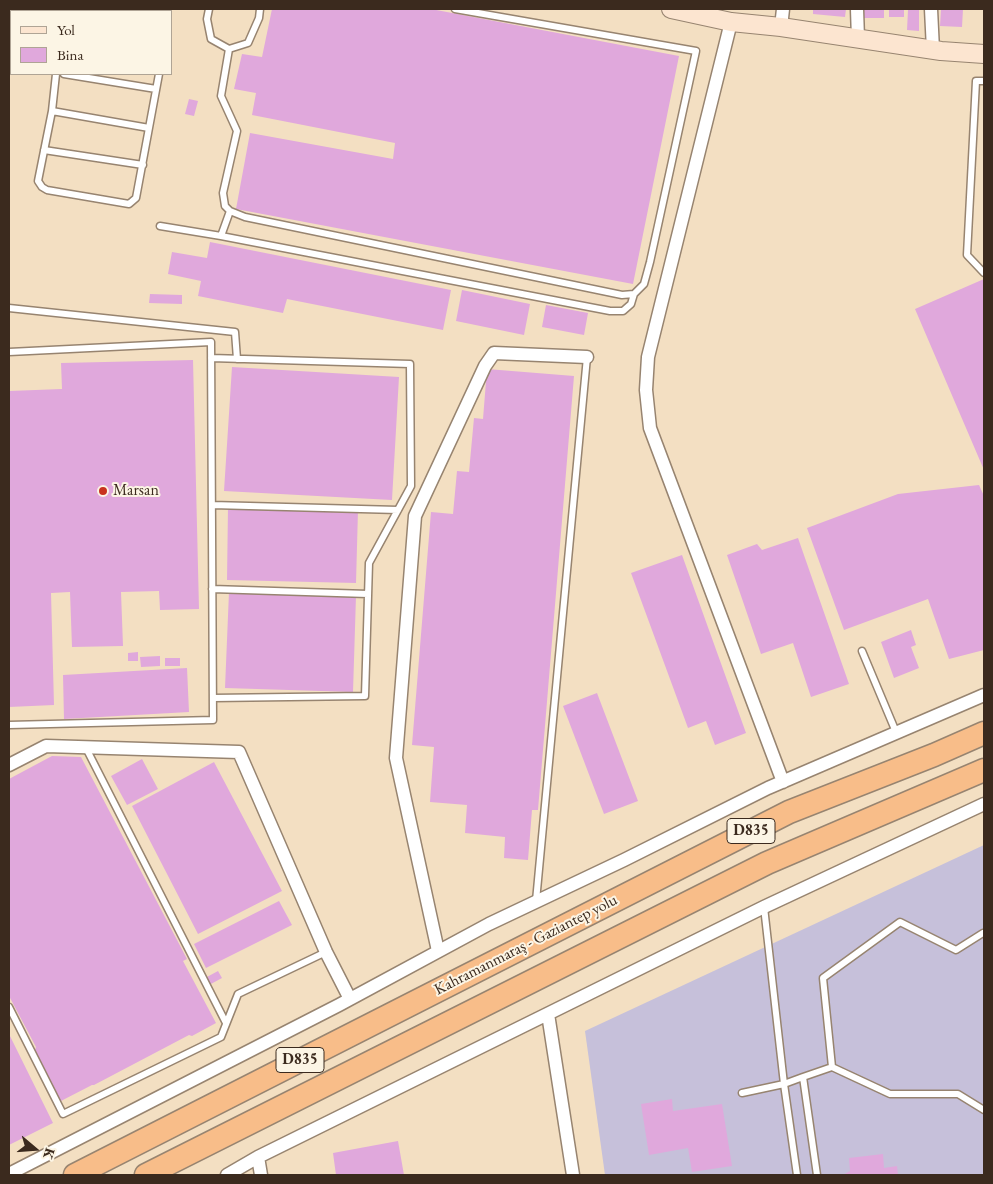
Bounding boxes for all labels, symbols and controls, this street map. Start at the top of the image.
legend [10,10,172,75]
text: Yol [57,20,75,39]
text: Bina [57,45,83,64]
place label: Marsan [113,481,159,501]
marker: Marsan [97,485,109,497]
road number: D835 [727,818,775,844]
street label: Kahramanmaraş - Gaziantep yolu [431,890,621,1000]
road number: D835 [276,1048,324,1072]
north arrow [10,1124,60,1174]
text: K [39,1146,59,1161]

